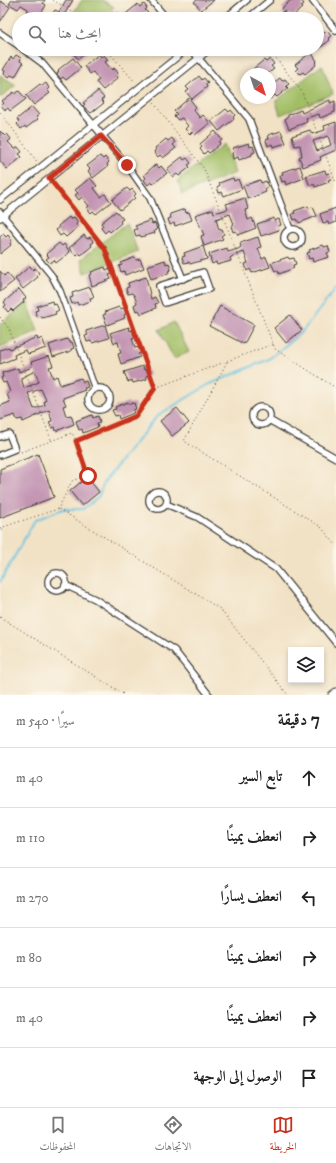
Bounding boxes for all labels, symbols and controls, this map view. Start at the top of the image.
search box [12,12,324,56]
icon: search [26,23,48,45]
text: ابحث هنا [58,24,101,43]
north arrow [240,68,276,104]
route end [118,156,136,174]
route start [79,467,97,485]
map controls [288,647,324,683]
button: layers [288,647,324,683]
text: 7 دقيقة [278,709,320,731]
text: سيرًا · 540 m [16,713,75,729]
text: تابع السير [240,767,282,786]
icon: ahead [298,767,320,789]
text: 40 m [16,770,43,786]
text: انعطف يمينًا [227,827,282,846]
icon: right [298,827,320,849]
text: 110 m [16,830,45,846]
text: انعطف يسارًا [221,887,282,906]
icon: left [298,887,320,909]
text: 270 m [16,890,49,906]
text: انعطف يمينًا [227,947,282,966]
icon: right [298,947,320,969]
text: 80 m [16,950,42,966]
text: انعطف يمينًا [227,1007,282,1026]
icon: right [298,1007,320,1029]
text: 40 m [16,1010,43,1026]
text: الوصول إلى الوجهة [193,1067,282,1086]
icon: arrive [298,1067,320,1089]
tab: المحفوظات [39,1114,76,1157]
tab: الاتجاهات [154,1114,191,1157]
tab: الخريطة [270,1114,297,1157]

